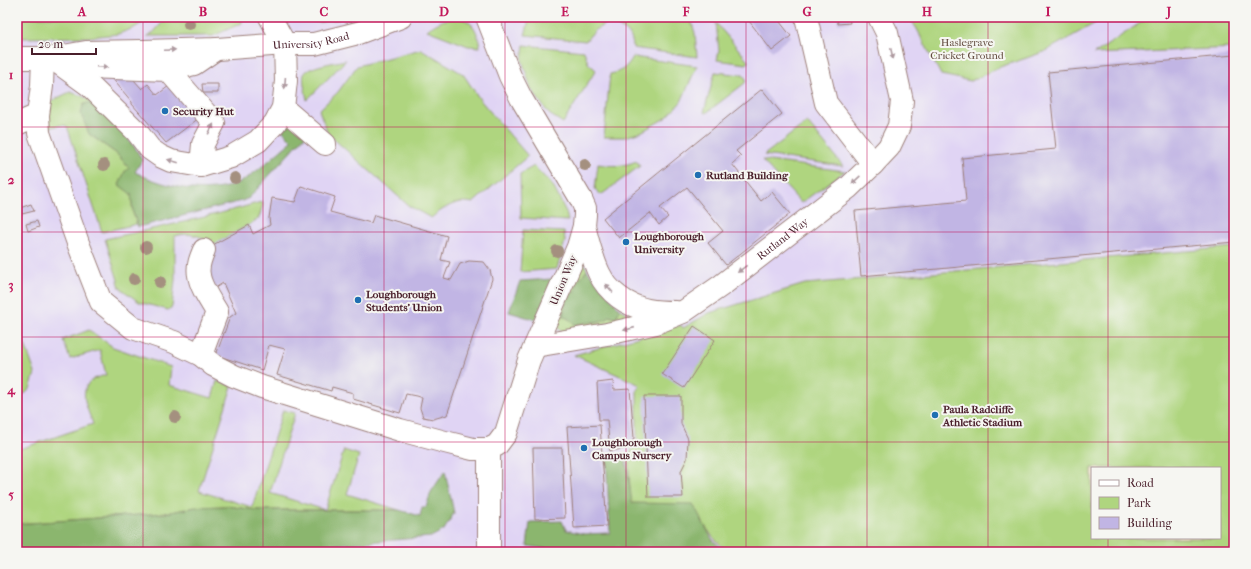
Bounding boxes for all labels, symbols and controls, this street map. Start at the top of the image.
text: A [77,4,87,19]
text: B [199,4,208,19]
text: C [320,4,329,19]
text: D [439,4,449,19]
text: E [561,4,569,19]
text: F [682,4,690,19]
text: G [802,4,812,19]
text: H [922,4,933,19]
text: I [1045,4,1051,19]
text: J [1165,4,1172,20]
street label: University Road [272,29,352,52]
scale bar [32,30,96,56]
park label: Haslegrave Cricket Ground [930,36,1005,62]
text: 20 m [38,37,63,51]
one-way arrow [164,47,176,54]
one-way arrow [889,47,895,60]
one-way arrow [96,64,108,71]
text: 1 [9,67,14,82]
one-way arrow [282,77,289,89]
place label: Security Hut [173,105,235,118]
marker: Security Hut [160,106,170,116]
one-way arrow [207,123,214,135]
one-way arrow [167,158,179,164]
place label: Rutland Building [706,169,789,182]
marker: Rutland Building [693,170,703,180]
text: 2 [8,172,15,187]
one-way arrow [851,175,861,185]
street label: Rutland Way [754,214,812,263]
place label: Loughborough University [633,230,705,256]
marker: Loughborough University [621,237,631,247]
street label: Union Way [547,252,580,307]
one-way arrow [737,264,748,273]
text: 3 [8,277,14,293]
one-way arrow [604,283,614,293]
place label: Loughborough Students' Union [366,288,443,314]
marker: Loughborough Students' Union [353,295,363,305]
one-way arrow [623,327,636,333]
text: 4 [6,382,16,398]
place label: Paula Radcliffe Athletic Stadium [942,403,1023,429]
marker: Paula Radcliffe Athletic Stadium [930,410,940,420]
place label: Loughborough Campus Nursery [592,436,672,462]
marker: Loughborough Campus Nursery [579,443,589,453]
legend [1091,467,1221,539]
text: Road [1127,476,1154,490]
text: 5 [8,487,14,502]
text: Park [1127,496,1152,510]
text: Building [1127,516,1172,530]

